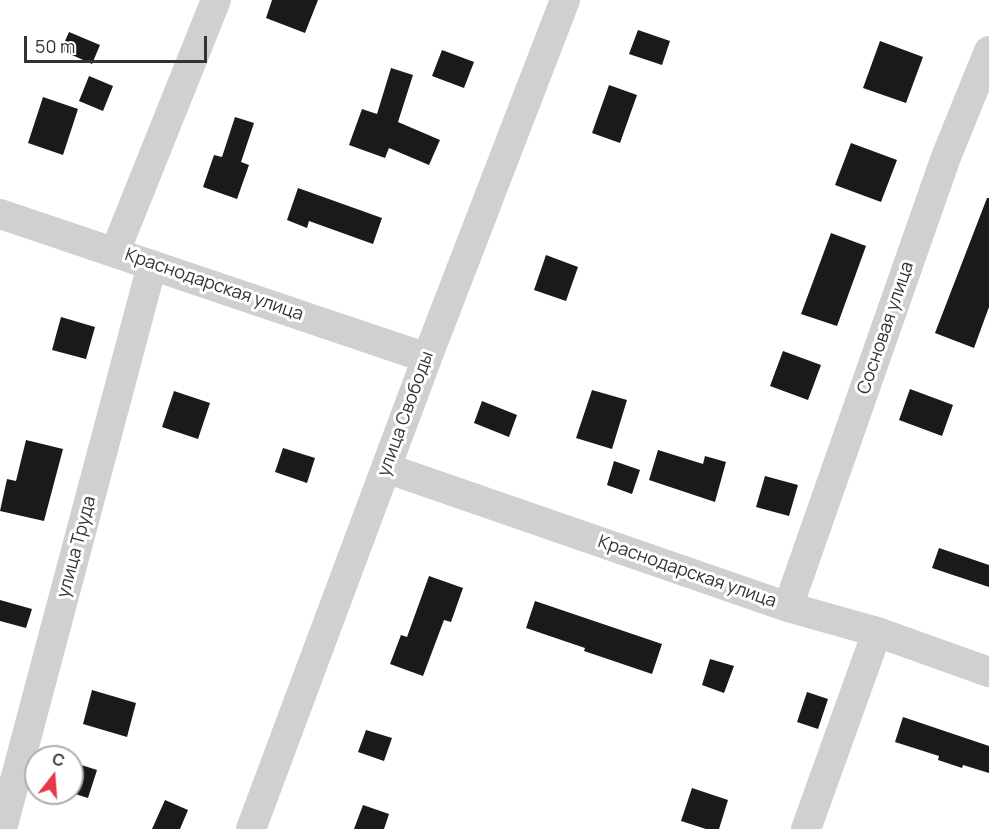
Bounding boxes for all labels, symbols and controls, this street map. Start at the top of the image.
scale bar [27,24,210,62]
text: 50 m [35,34,75,58]
street label: Краснодарская улица [122,244,306,326]
street label: Сосновая улица [853,259,919,397]
street label: улица Свободы [373,348,439,480]
street label: улица Труда [53,494,101,600]
street label: Краснодарская улица [595,531,779,613]
north arrow [24,745,84,805]
text: С [50,747,68,772]

